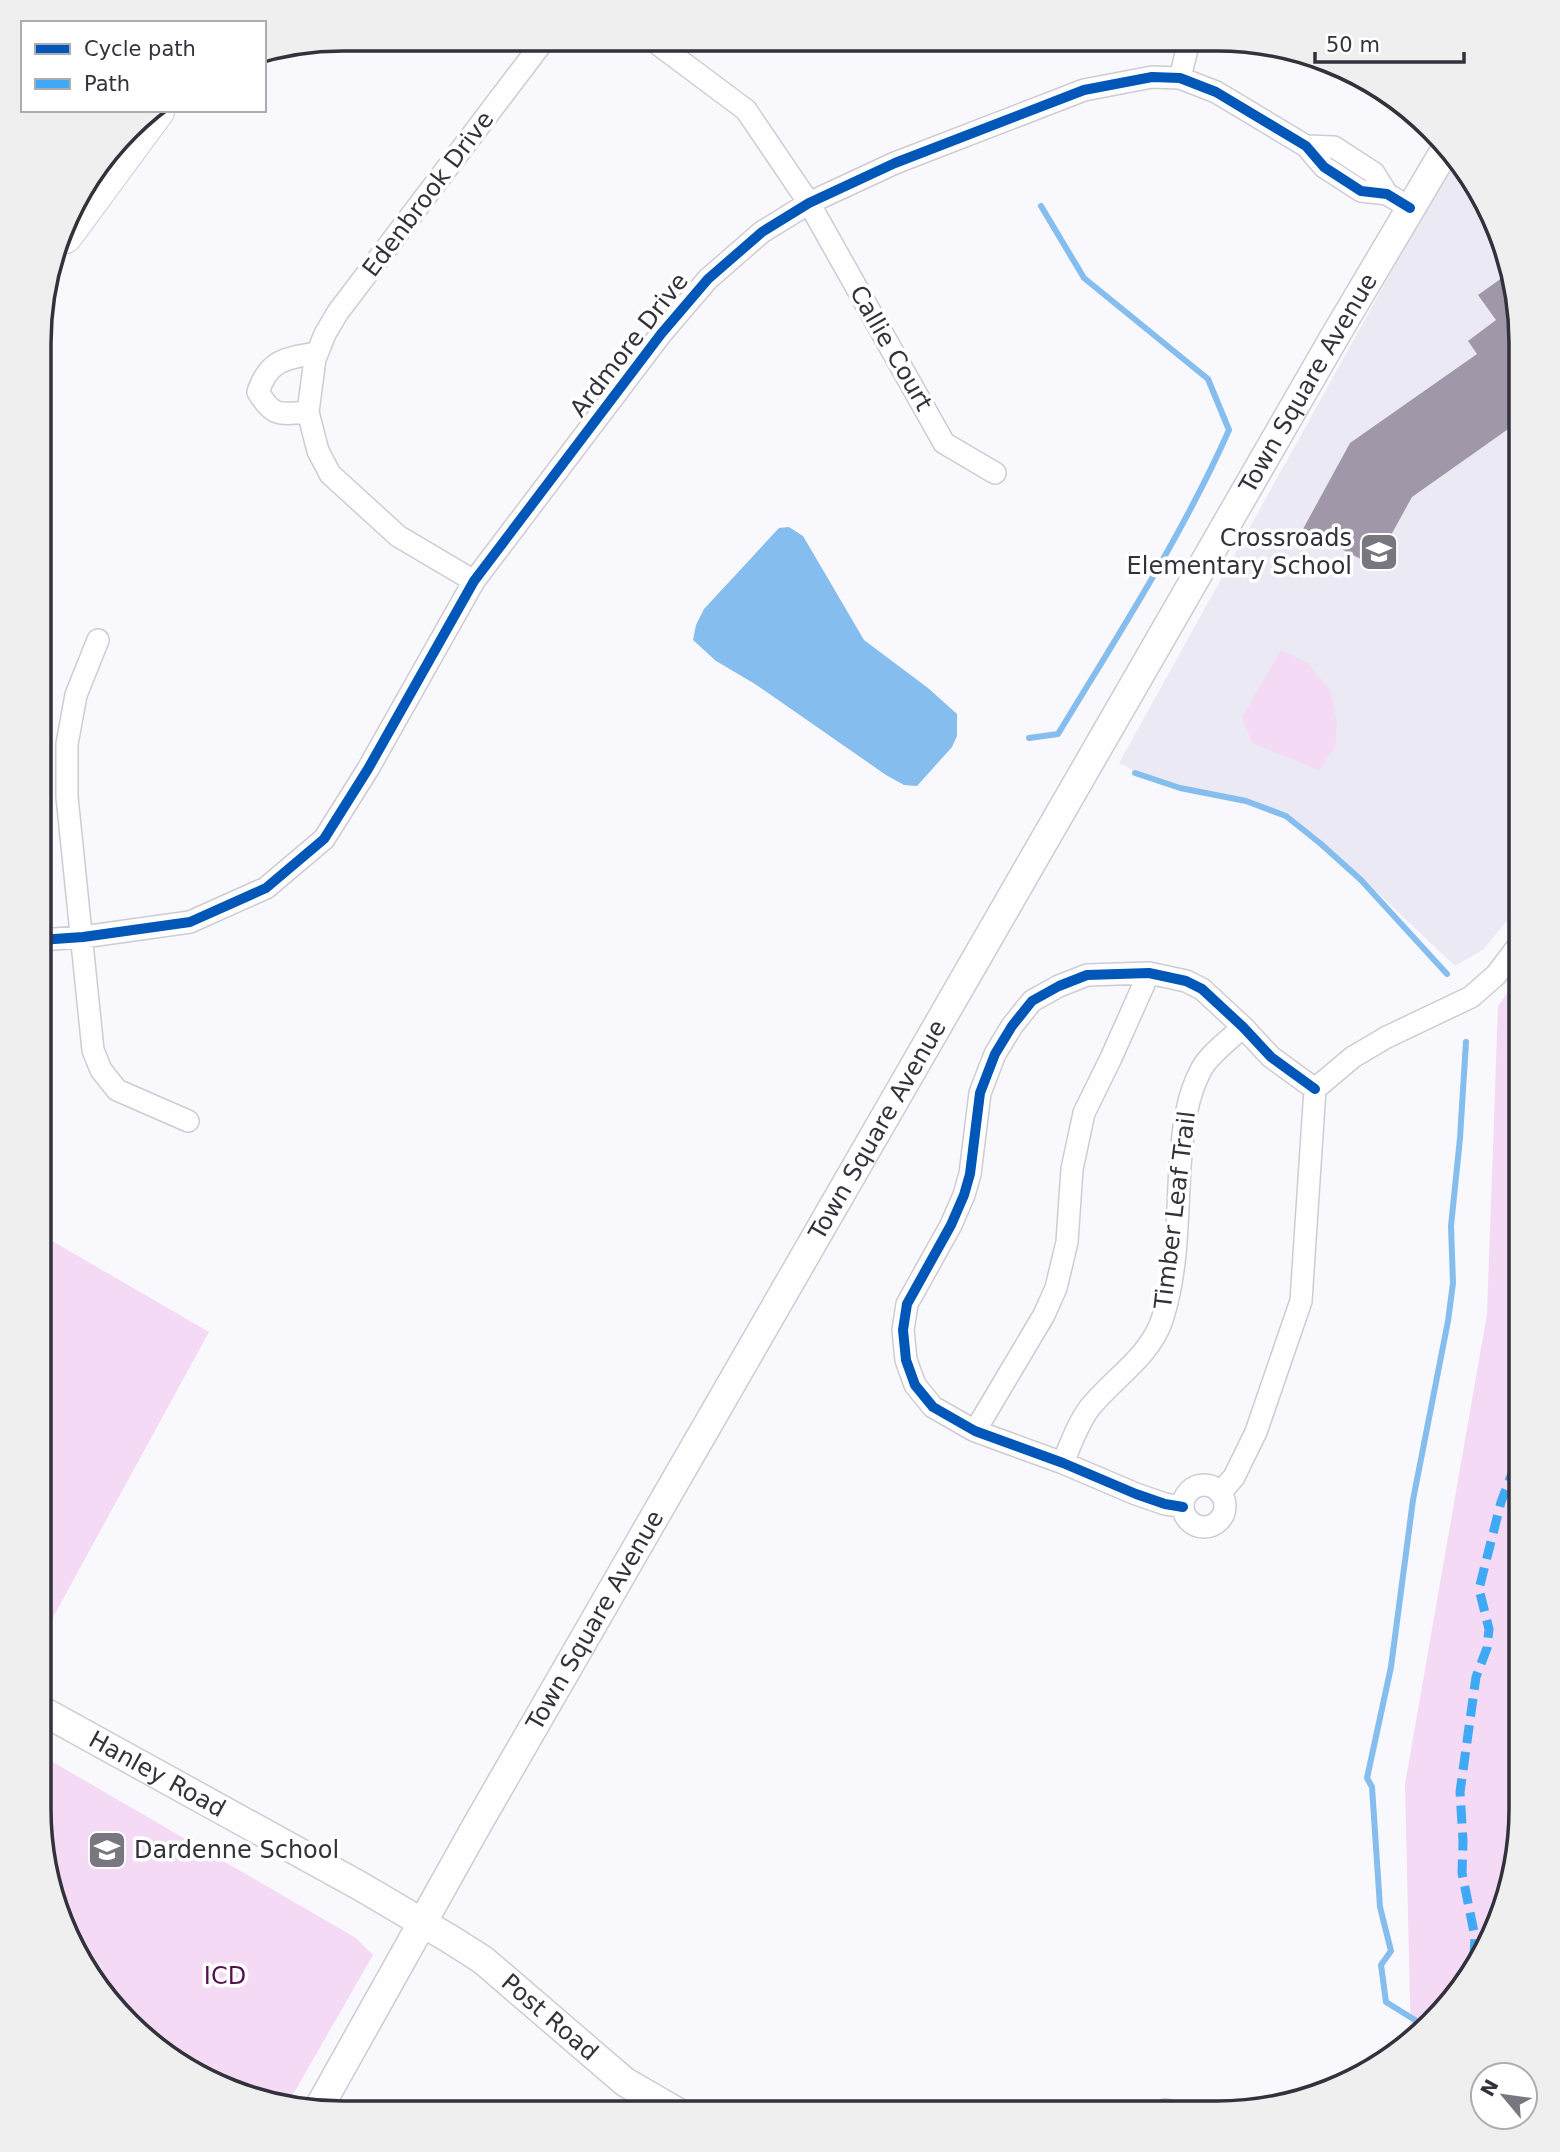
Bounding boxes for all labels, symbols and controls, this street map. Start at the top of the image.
legend [21,21,266,112]
scale bar [1315,21,1464,65]
text: 50 m [1326,33,1380,57]
text: Cycle path [84,37,196,61]
text: Path [84,72,130,96]
street label: Edenbrook Drive [357,106,499,282]
street label: Ardmore Drive [564,267,694,423]
street label: Town Square Avenue [1233,268,1383,499]
street label: Callie Court [844,280,938,416]
place label: Crossroads Elementary School [1127,524,1352,580]
school or university icon: Crossroads Elementary School [1358,531,1400,573]
street label: Town Square Avenue [803,1015,952,1246]
street label: Timber Leaf Trail [1149,1110,1201,1311]
street label: Town Square Avenue [520,1505,669,1736]
street label: Hanley Road [84,1725,230,1823]
school or university icon: Dardenne School [86,1829,128,1871]
place label: Dardenne School [134,1836,339,1864]
park label: ICD [204,1962,246,1990]
street label: Post Road [496,1968,604,2066]
north arrow [1469,2061,1539,2131]
text: N [1476,2075,1503,2100]

